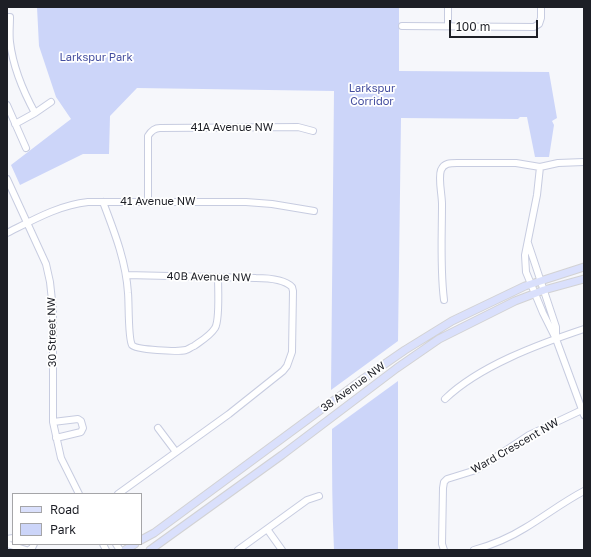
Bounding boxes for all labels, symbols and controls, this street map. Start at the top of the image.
scale bar [451,12,540,38]
text: 100 m [456,19,490,34]
park label: Larkspur Park [59,51,133,65]
park label: Larkspur Corridor [349,82,395,108]
street label: 41A Avenue NW [191,121,273,135]
street label: 41 Avenue NW [120,195,196,209]
street label: 40B Avenue NW [167,270,251,284]
street label: 30 Street NW [45,297,59,367]
street label: 38 Avenue NW [318,359,388,415]
street label: Ward Crescent NW [469,416,561,476]
legend [12,493,142,545]
text: Road [50,502,79,517]
text: Park [50,522,76,537]

